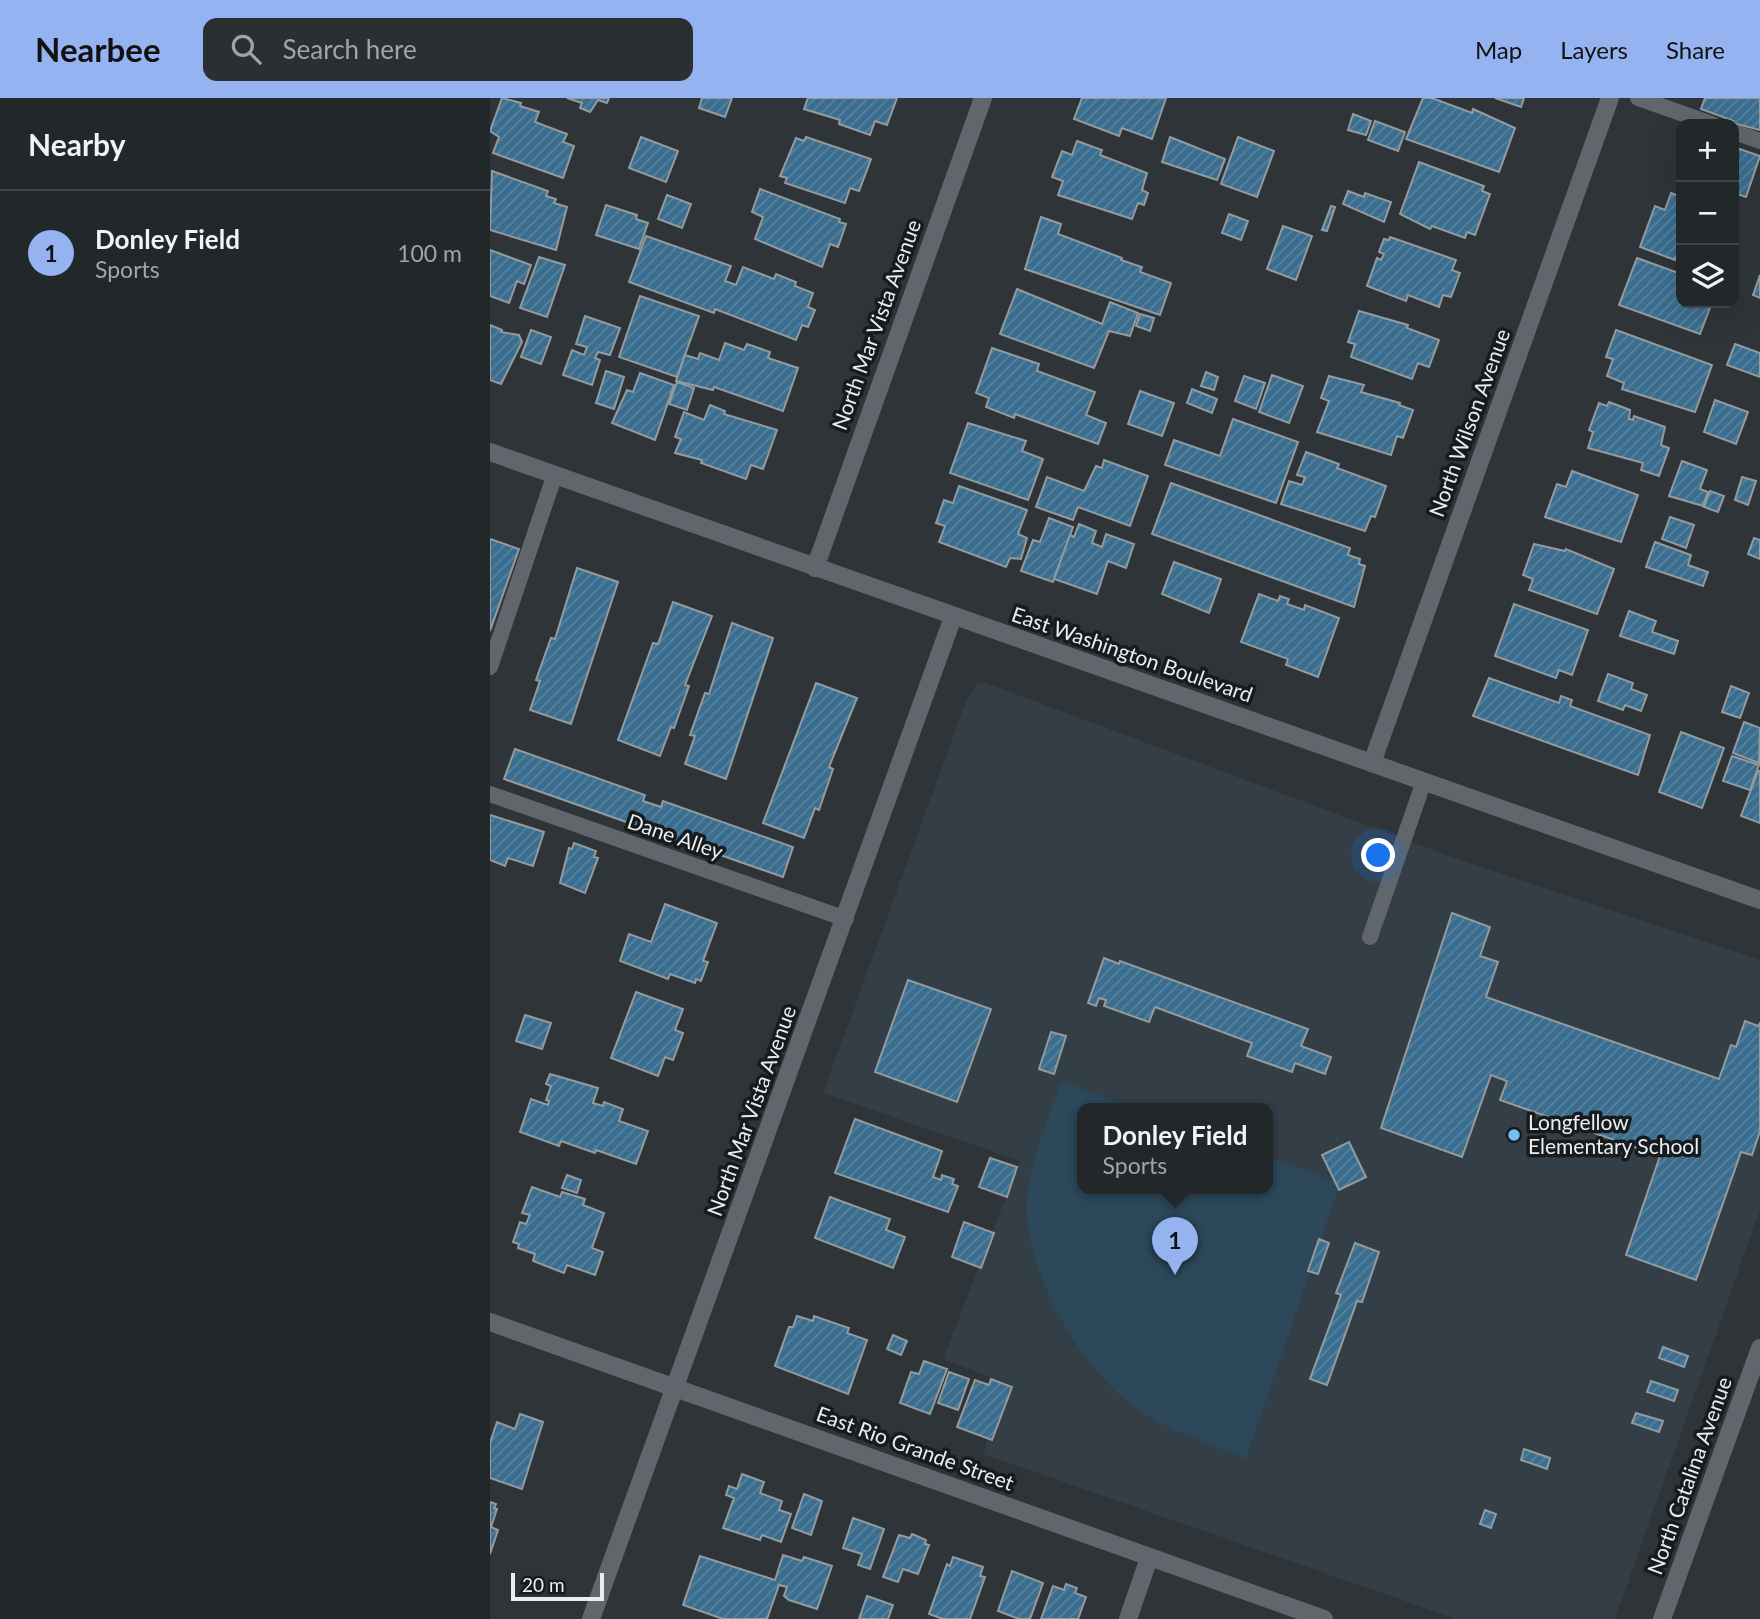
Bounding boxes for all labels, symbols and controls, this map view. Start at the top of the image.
search box [203,18,693,81]
text: Nearbee [35,29,161,69]
icon: search [227,30,265,68]
text: Search here [283,33,417,65]
text: Map [1475,35,1522,64]
text: Layers [1560,35,1628,64]
text: Share [1666,35,1725,64]
map controls [1676,119,1739,308]
button: + [1676,119,1739,182]
text: Nearby [28,126,126,162]
button: − [1676,182,1739,245]
street label: North Mar Vista Avenue [826,216,925,433]
text: Donley Field [95,223,240,255]
text: 1 [44,239,58,267]
text: 100 m [397,239,462,267]
button: layers [1676,245,1739,308]
text: Sports [95,255,160,283]
street label: North Wilson Avenue [1423,325,1514,520]
street label: East Washington Boulevard [1009,601,1256,707]
street label: Dane Alley [624,808,727,864]
your location [1361,838,1395,872]
street label: North Mar Vista Avenue [701,1002,800,1219]
popup [1077,1103,1273,1194]
place label: Longfellow Elementary School [1528,1109,1699,1158]
text: Donley Field [1103,1119,1247,1151]
marker: Longfellow Elementary School [1506,1127,1522,1143]
text: Sports [1103,1151,1167,1179]
pin: 1 [1152,1217,1198,1275]
street label: North Catalina Avenue [1641,1373,1736,1578]
street label: East Rio Grande Street [813,1400,1018,1495]
scale bar [511,1570,604,1602]
text: 20 m [522,1573,565,1596]

